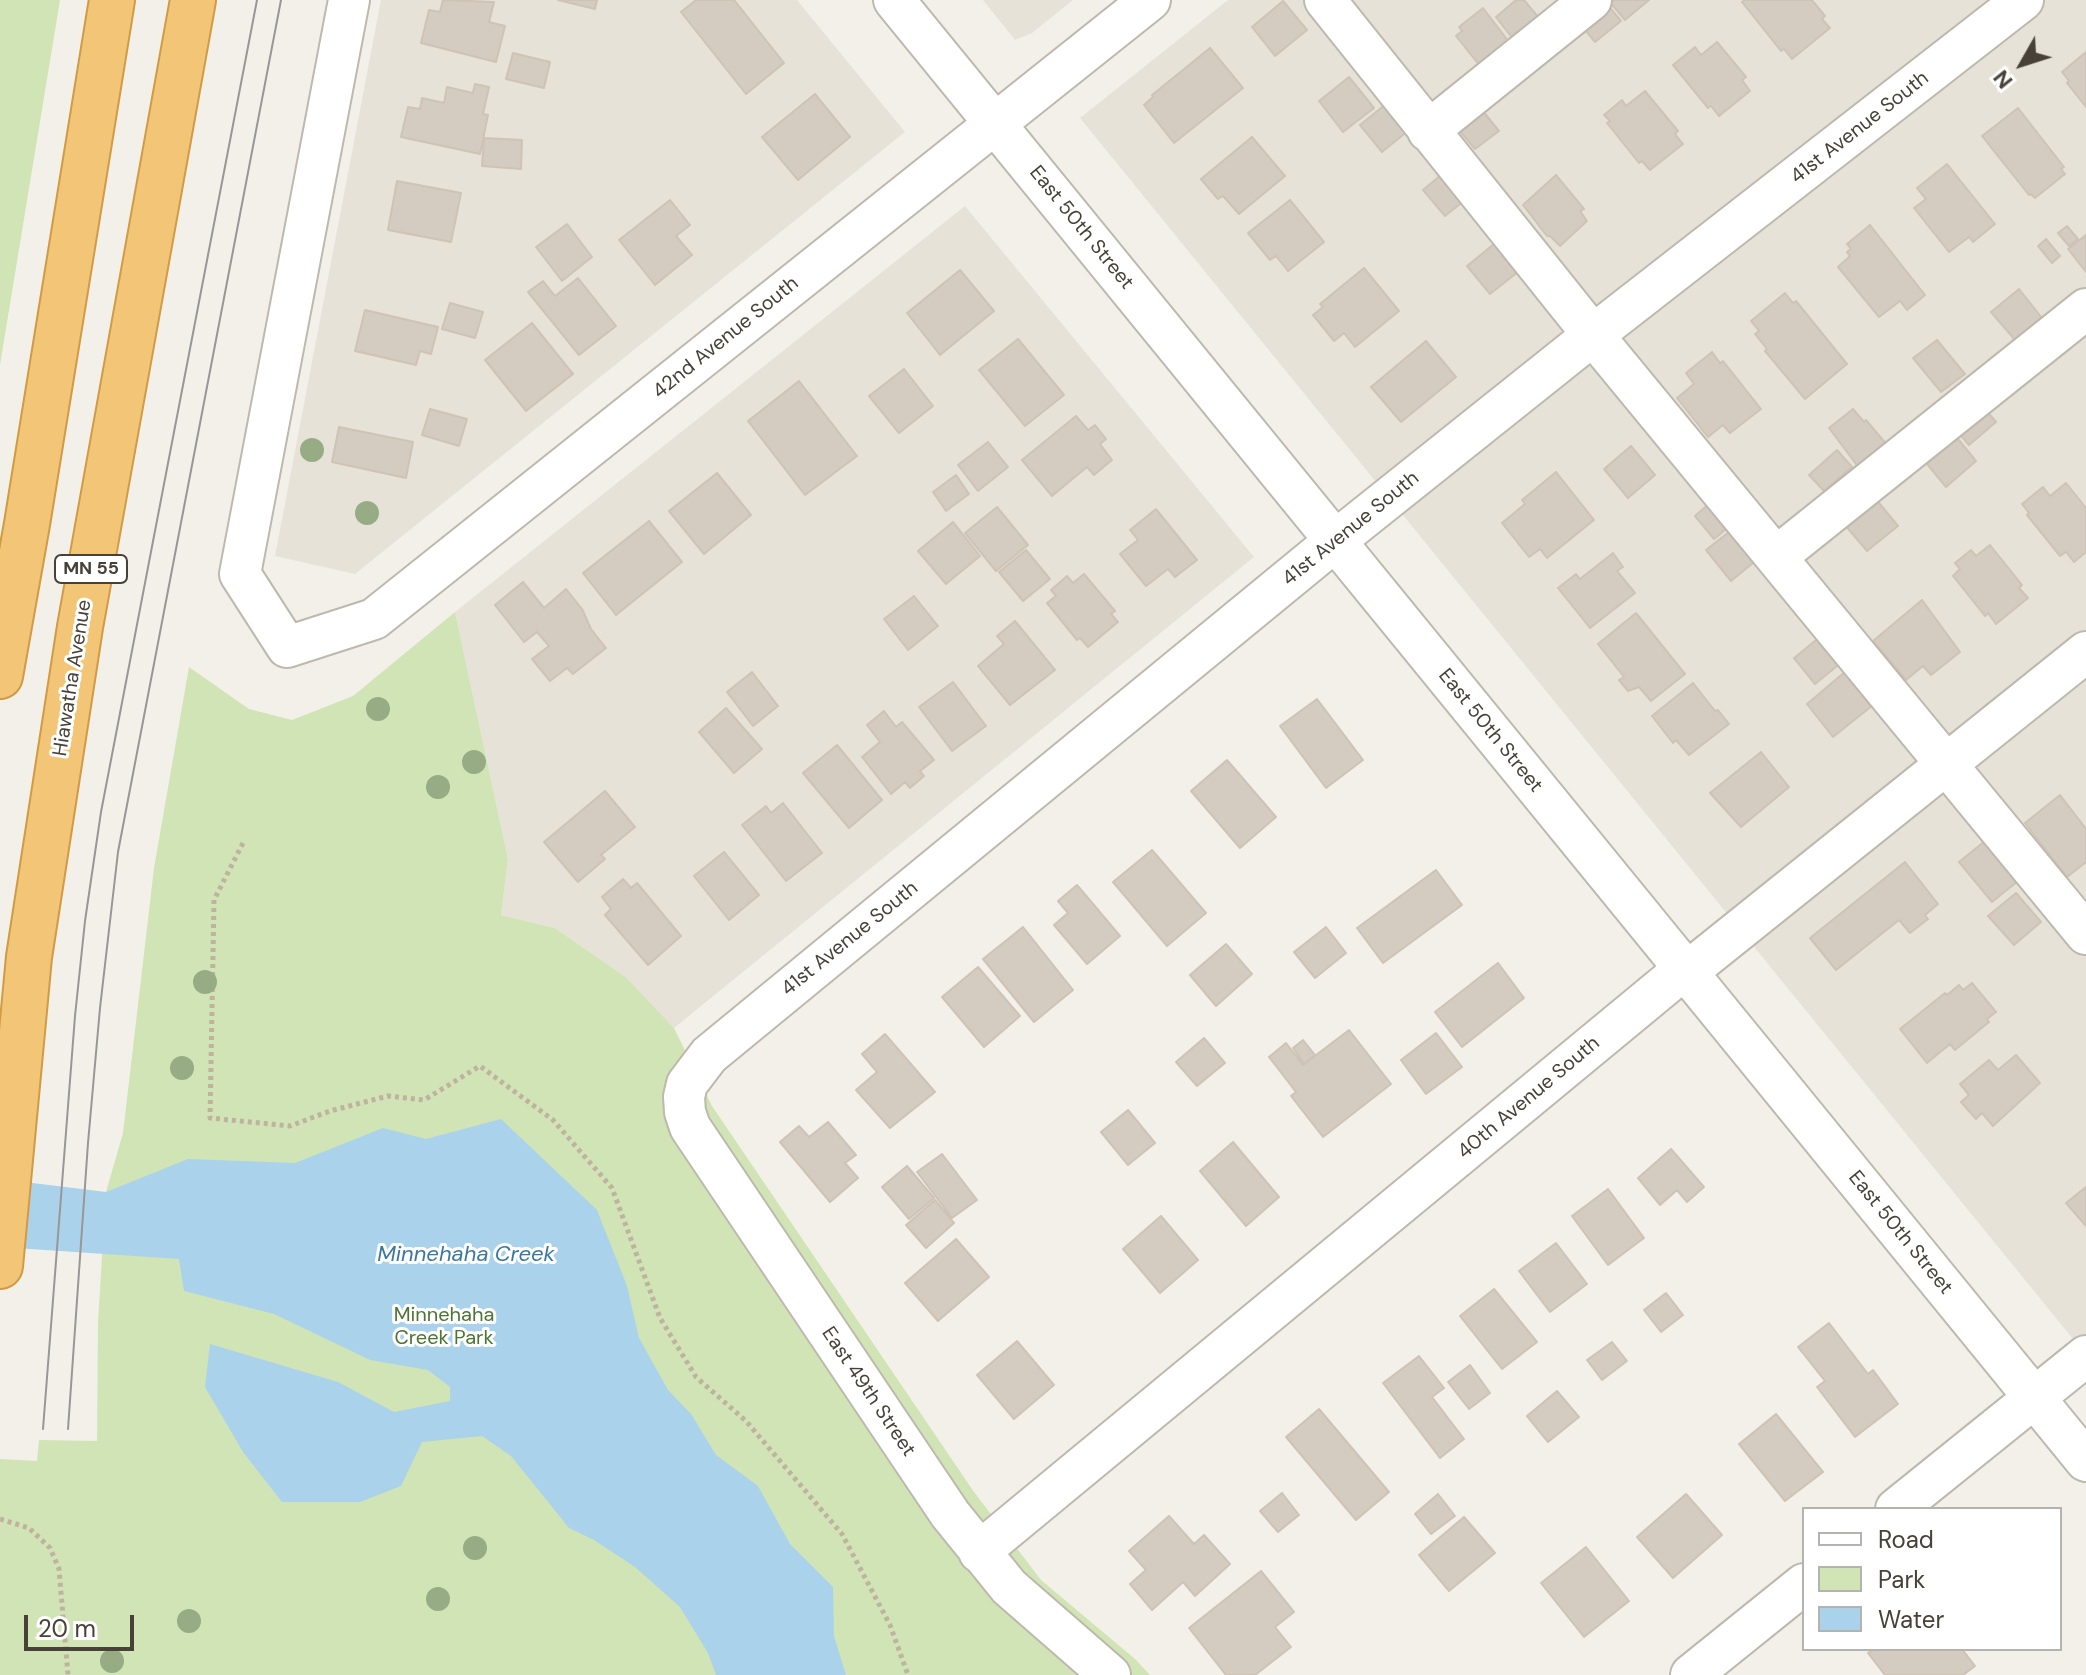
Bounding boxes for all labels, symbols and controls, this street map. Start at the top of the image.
north arrow [1982,24,2062,104]
text: N [1987,64,2019,95]
street label: 41st Avenue South [1786,67,1934,189]
street label: East 50th Street [1024,161,1138,295]
street label: 42nd Avenue South [648,272,804,404]
street label: 41st Avenue South [1278,467,1424,591]
road number: MN 55 [55,555,127,583]
street label: Hiawatha Avenue [49,598,97,758]
street label: East 50th Street [1433,664,1547,798]
street label: 41st Avenue South [777,877,923,1001]
street label: 40th Avenue South [1453,1032,1605,1164]
street label: East 50th Street [1843,1166,1957,1300]
water label: Minnehaha Creek [377,1242,555,1268]
park label: Minnehaha Creek Park [394,1304,494,1351]
street label: East 49th Street [816,1323,920,1461]
legend [1802,1507,2062,1651]
text: Road [1878,1524,1934,1555]
text: Park [1878,1564,1925,1595]
scale bar [28,1599,138,1649]
text: Water [1878,1604,1944,1635]
text: 20 m [38,1613,96,1644]

